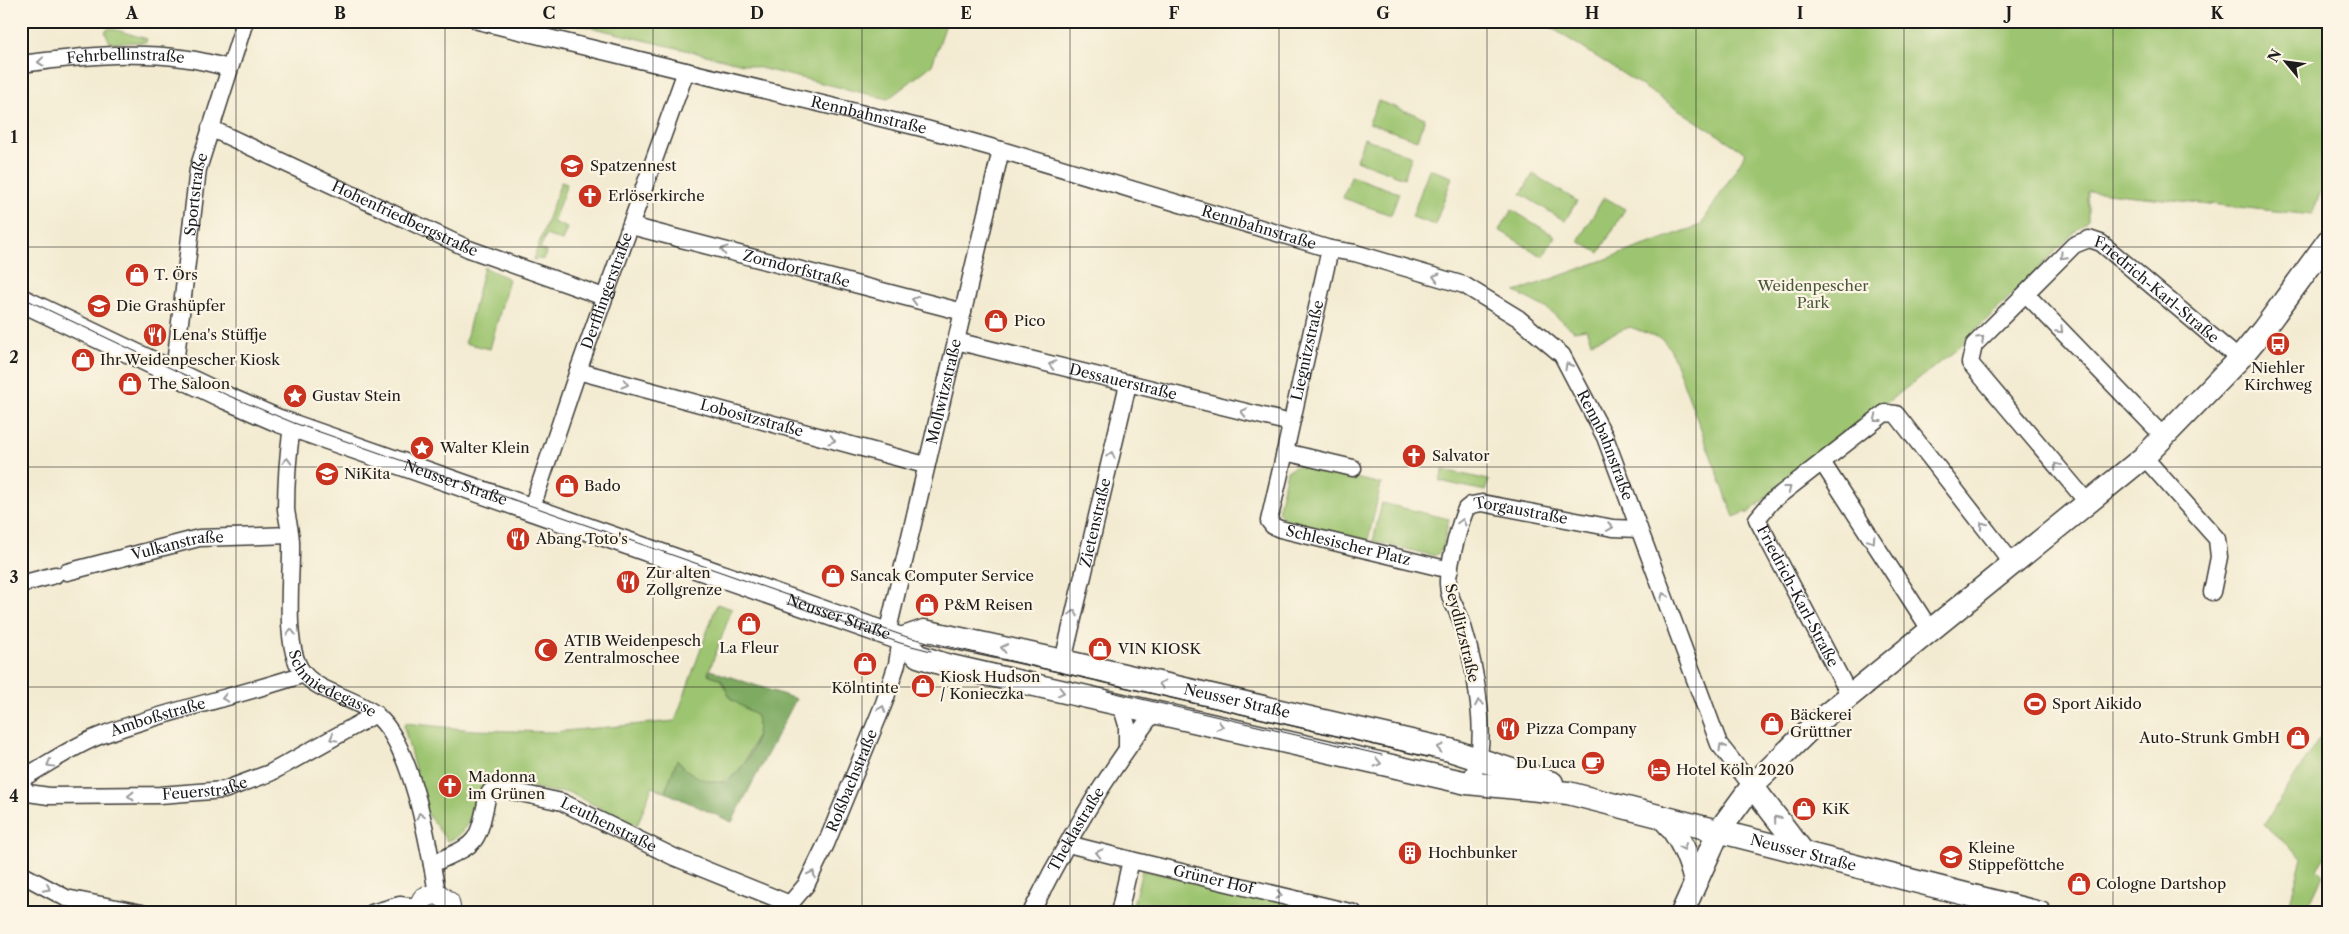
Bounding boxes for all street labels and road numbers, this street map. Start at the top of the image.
street label: Fehrbellinstraße [65,45,186,67]
street label: Rennbahnstraße [809,92,929,138]
street label: Sportstraße [180,150,212,237]
street label: Hohenfriedbergstraße [329,176,481,260]
street label: Rennbahnstraße [1199,201,1319,253]
street label: Derfflingerstraße [577,230,636,352]
street label: Friedrich-Karl-Straße [2092,231,2223,347]
street label: Zorndorfstraße [741,245,852,291]
street label: Liegnitzstraße [1287,298,1327,402]
street label: Mollwitzstraße [922,337,965,446]
street label: Dessauerstraße [1067,359,1179,404]
street label: Rennbahnstraße [1573,386,1638,503]
street label: Lobositzstraße [698,395,806,441]
street label: Neusser Straße [401,455,510,509]
street label: Zietenstraße [1075,476,1115,569]
street label: Torgaustraße [1472,492,1569,528]
street label: Schlesischer Platz [1284,521,1413,569]
street label: Friedrich-Karl-Straße [1753,522,1843,670]
street label: Vulkanstraße [128,527,224,564]
street label: Seydlitzstraße [1441,582,1484,684]
street label: Neusser Straße [784,590,893,644]
street label: Schmiedegasse [285,648,380,721]
street label: Neusser Straße [1182,679,1292,722]
street label: Amboßstraße [107,693,207,741]
street label: Roßbachstraße [822,726,881,835]
street label: Feuerstraße [161,772,250,804]
street label: Theklastraße [1044,783,1108,875]
street label: Leuthenstraße [558,793,660,856]
street label: Neusser Straße [1748,830,1858,875]
street label: Grüner Hof [1171,860,1257,898]

